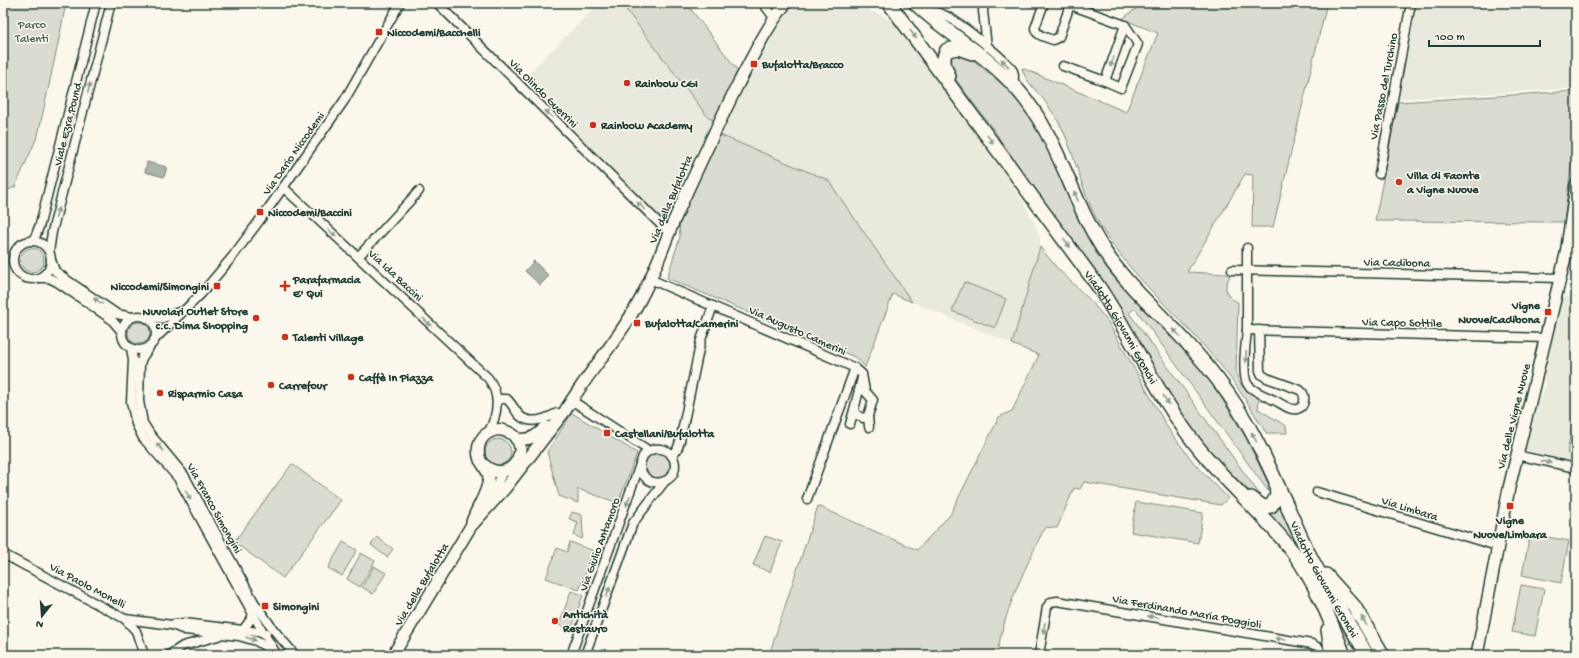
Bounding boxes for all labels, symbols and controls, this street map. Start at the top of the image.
park label: Parco Talenti [14,19,49,47]
scale bar [1429,22,1540,48]
marker: Niccodemi/Bacchelli [374,27,384,37]
place label: Niccodemi/Bacchelli [387,27,481,41]
one-way arrow [909,29,917,40]
text: 100 m [1434,31,1465,45]
street label: Via Passo del Turchino [1368,32,1402,142]
street label: Via Olindo Guerrini [504,56,580,132]
one-way arrow [1109,56,1115,68]
one-way arrow [1000,58,1010,68]
marker: Bufalotta/Bracco [749,59,759,69]
place label: Bufalotta/Bracco [761,59,845,73]
marker: Rainbow CGI [622,78,632,88]
place label: Rainbow CGI [634,78,698,92]
street label: Viale Ezra Pound [52,80,86,169]
one-way arrow [87,81,93,94]
one-way arrow [544,109,554,119]
street label: Via Dario Niccodemi [260,110,329,199]
marker: Rainbow Academy [588,120,598,130]
place label: Rainbow Academy [600,120,693,134]
one-way arrow [986,133,994,144]
street label: Via della Bufalotta [647,153,697,247]
place label: Villa di Faonte a Vigne Nuove [1406,170,1480,198]
marker: Villa di Faonte a Vigne Nuove [1394,177,1404,187]
one-way arrow [1073,189,1079,201]
one-way arrow [636,201,646,210]
one-way arrow [54,207,60,219]
marker: Niccodemi/Baccini [255,207,265,217]
place label: Niccodemi/Baccini [268,207,352,221]
one-way arrow [327,229,338,238]
one-way arrow [1063,238,1071,249]
street label: Via Ida Baccini [364,247,425,306]
street label: Via Cadibona [1363,256,1431,272]
street label: Viadotto Giovanni Gronchi [1080,268,1160,388]
place label: Parafarmacia E' Qui [292,274,362,302]
place label: Niccodemi/Simongini [111,281,209,295]
marker: Niccodemi/Simongini [212,281,222,291]
marker: Parafarmacia E' Qui [280,281,290,291]
one-way arrow [92,297,103,305]
place label: Vigne Nuove/Cadibona [1458,300,1541,328]
street label: Via Augusto Camerini [745,304,849,360]
place label: Nuvolari Outlet Store c.c. Dima Shopping [143,306,249,334]
marker: Vigne Nuove/Cadibona [1543,307,1553,317]
marker: Nuvolari Outlet Store c.c. Dima Shopping [251,313,261,323]
street label: Via Capo Sottile [1361,316,1443,332]
one-way arrow [422,317,432,327]
marker: Bufalotta/Camerini [632,318,642,328]
place label: Bufalotta/Camerini [644,318,739,332]
one-way arrow [1172,328,1182,338]
marker: Talenti Village [280,332,290,342]
place label: Talenti Village [292,332,364,346]
one-way arrow [1242,351,1249,363]
street label: Via delle Vigne Nuove [1495,361,1535,472]
marker: Caffè In Piazza [346,372,356,382]
place label: Caffè In Piazza [358,372,434,386]
marker: Carrefour [266,380,276,390]
place label: Carrefour [278,380,328,394]
marker: Risparmio Casa [155,388,165,398]
place label: Risparmio Casa [167,388,244,402]
one-way arrow [1163,395,1170,406]
marker: Castellani/Bufalotta [602,428,612,438]
place label: Castellani/Bufalotta [614,428,716,442]
one-way arrow [1251,431,1258,443]
one-way arrow [156,441,165,452]
one-way arrow [1540,459,1552,465]
street label: Via Franco Simongini [182,461,244,557]
one-way arrow [184,489,191,501]
street label: Via Limbara [1379,494,1440,525]
one-way arrow [624,495,630,507]
street label: Via Giulio Antamoro [577,496,624,594]
marker: Vigne Nuove/Limbara [1505,501,1515,511]
place label: Vigne Nuove/Limbara [1473,515,1548,543]
street label: Viadotto Giovanni Gronchi [1285,519,1361,641]
street label: Via della Bufalotta [392,541,453,630]
street label: Via Paolo Monelli [46,560,128,613]
one-way arrow [606,586,612,598]
street label: Via Ferdinando Maria Poggioli [1110,593,1263,633]
north arrow [22,596,62,636]
marker: Simongini [260,601,270,611]
place label: Simongini [273,601,320,615]
place label: Antichità Restauro [562,609,609,637]
one-way arrow [1147,614,1159,620]
one-way arrow [1360,615,1367,627]
marker: Antichità Restauro [550,616,560,626]
text: N [34,617,45,630]
one-way arrow [1041,622,1047,634]
one-way arrow [1275,636,1288,642]
one-way arrow [245,637,257,643]

